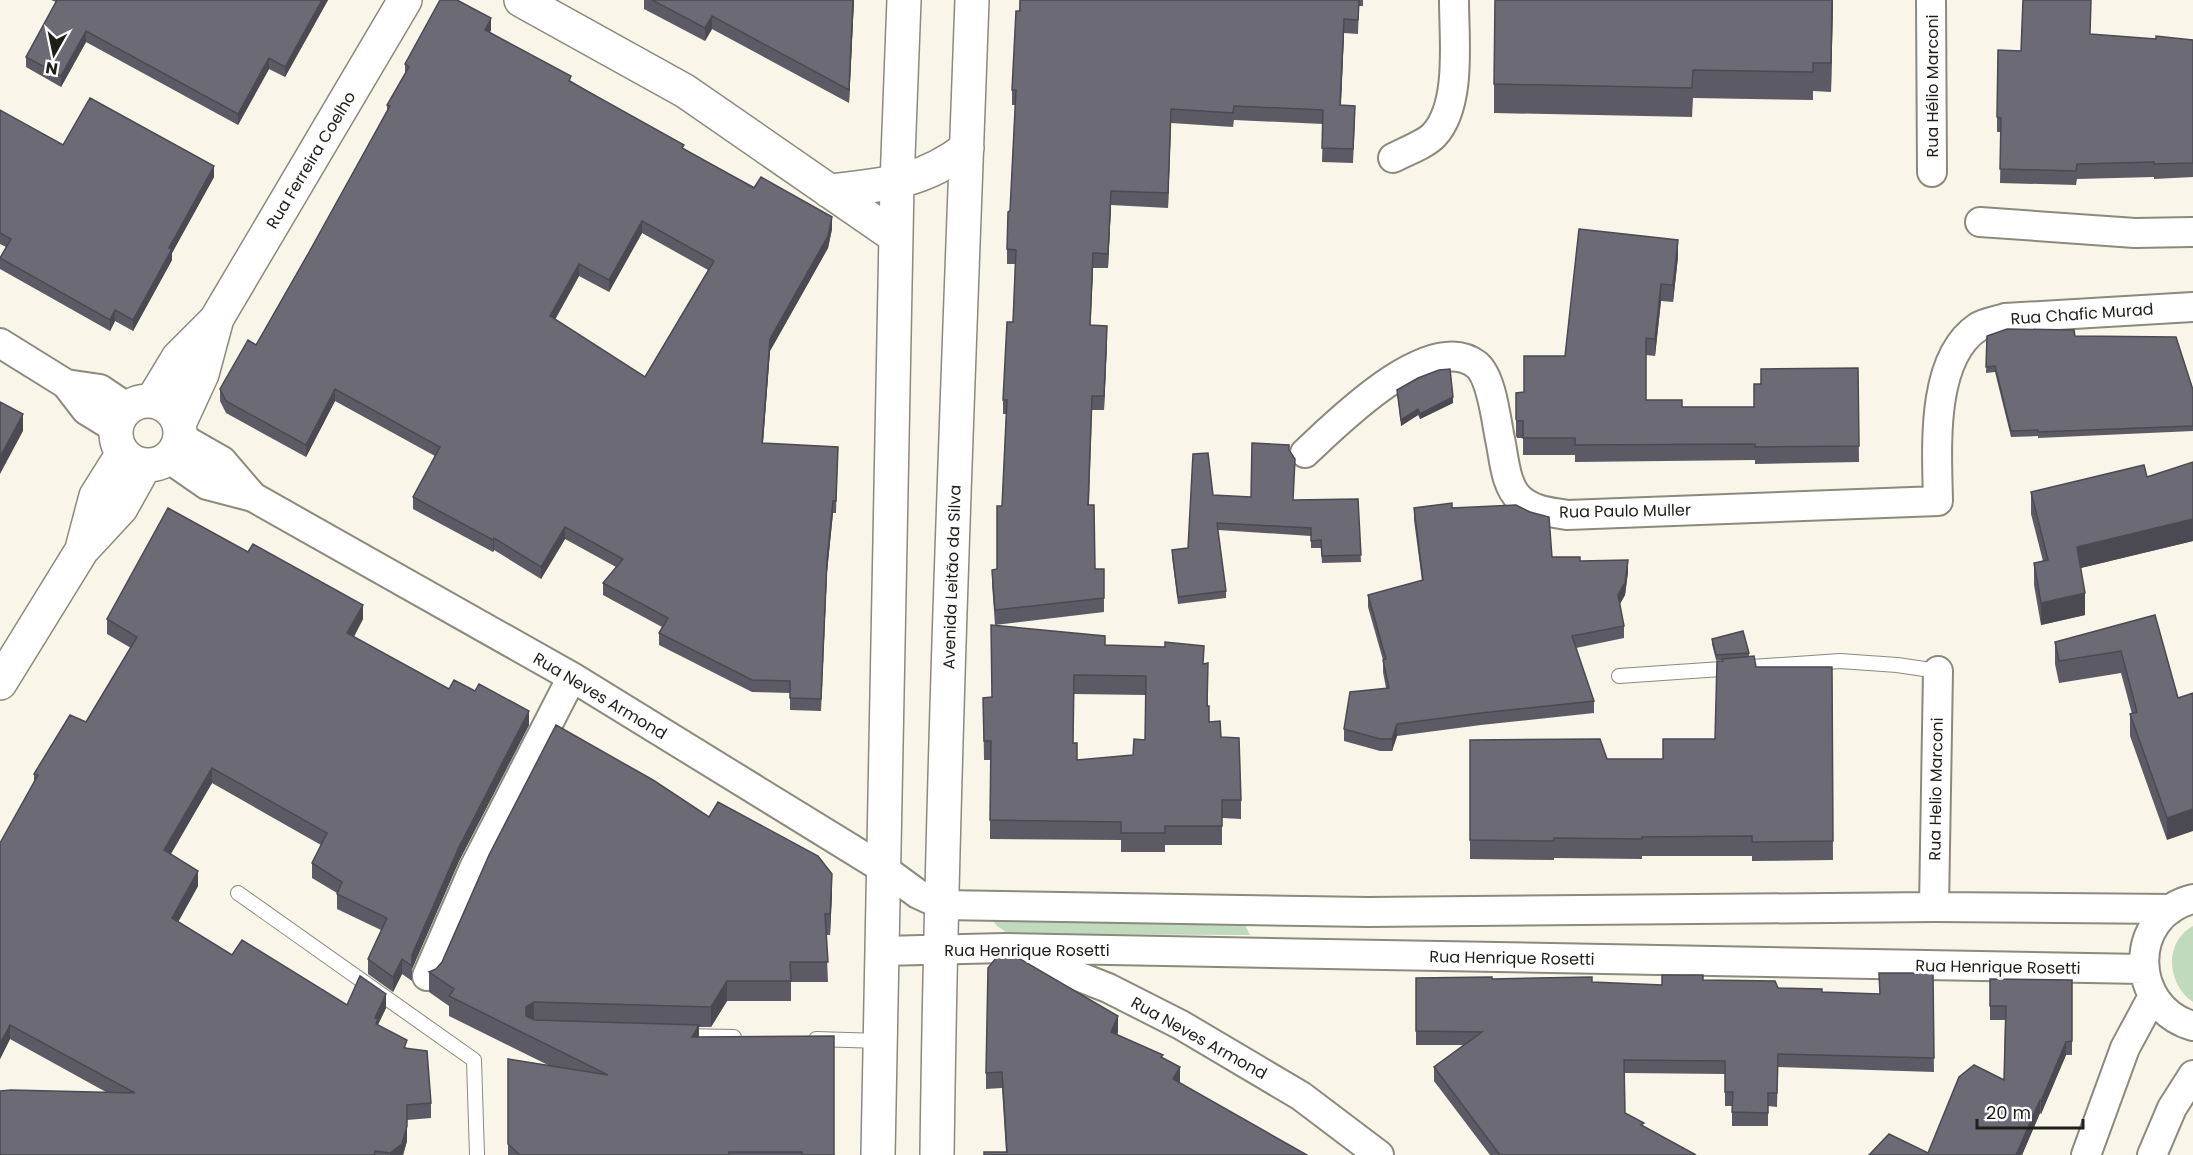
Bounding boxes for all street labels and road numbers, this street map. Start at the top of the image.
street label: Rua Hélio Marconi [1921,14,1944,158]
street label: Rua Ferreira Coelho [261,87,361,233]
street label: Rua Chafic Murad [2010,298,2154,330]
street label: Avenida Leitão da Silva [937,484,967,670]
street label: Rua Paulo Muller [1559,498,1691,524]
street label: Rua Neves Armond [529,647,671,745]
street label: Rua Helio Marconi [1923,717,1949,861]
street label: Rua Henrique Rosetti [944,939,1110,962]
street label: Rua Henrique Rosetti [1429,945,1595,971]
street label: Rua Henrique Rosetti [1915,954,2081,980]
street label: Rua Neves Armond [1127,991,1271,1085]

